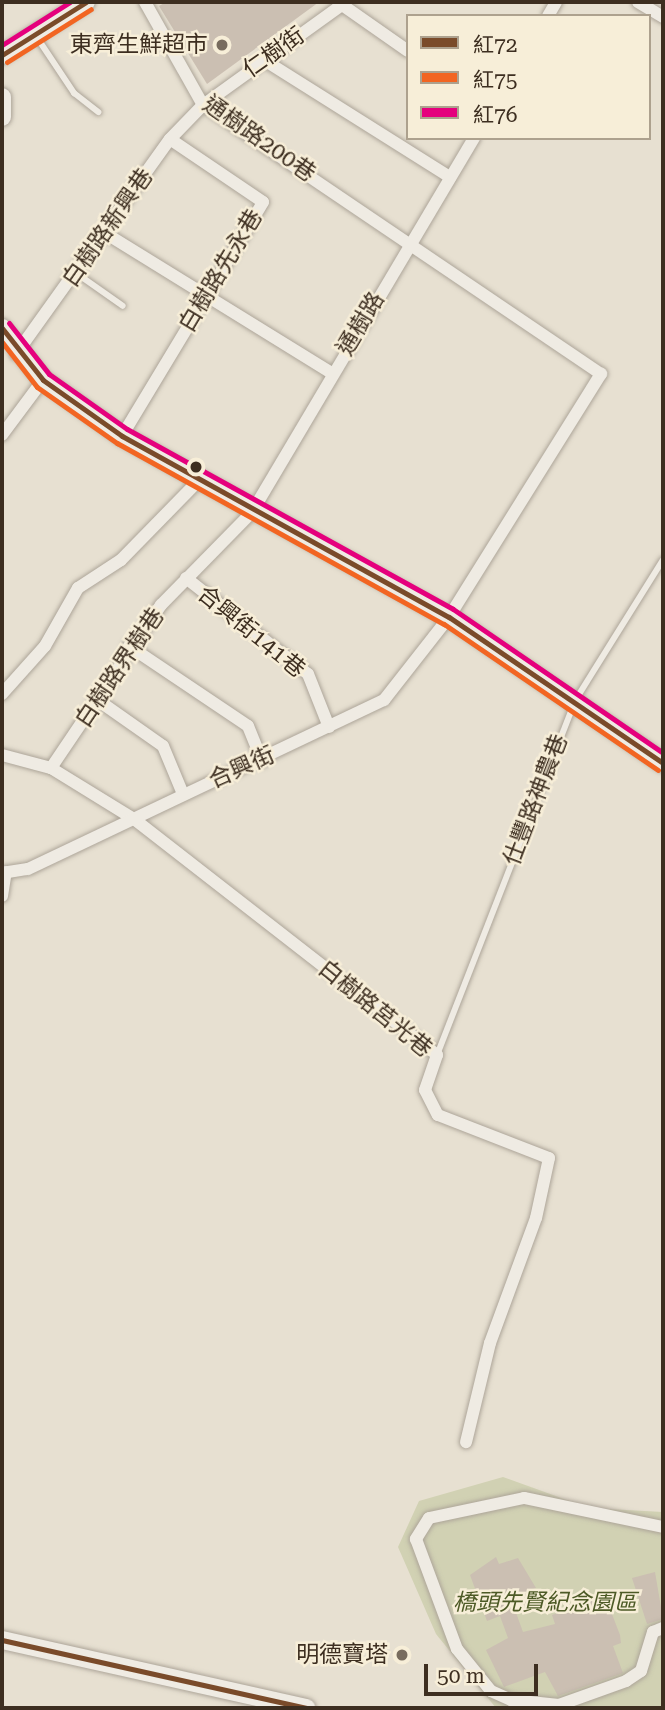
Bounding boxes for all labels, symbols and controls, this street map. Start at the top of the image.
legend [406,14,651,140]
street label: 仁樹街 [238,22,310,84]
place label: 東齊生鮮超市 [70,31,208,59]
text: 紅72 [473,33,518,57]
marker: 東齊生鮮超市 [214,37,230,53]
text: 紅75 [473,68,518,92]
street label: 通樹路200巷 [198,90,320,188]
text: 紅76 [473,103,518,127]
street label: 白樹路新興巷 [57,164,159,292]
street label: 白樹路先永巷 [174,205,268,337]
street label: 通樹路 [331,287,391,361]
unlabelled marker [189,460,203,474]
street label: 合興街141巷 [192,580,310,684]
street label: 白樹路界樹巷 [70,603,170,733]
street label: 仕豐路神農巷 [498,731,574,869]
street label: 合興街 [205,741,279,795]
street label: 白樹路莒光巷 [313,955,437,1063]
park label: 橋頭先賢紀念園區 [453,1589,637,1617]
place label: 明德寶塔 [296,1641,388,1669]
marker: 明德寶塔 [394,1647,410,1663]
scale bar [427,1650,541,1694]
text: 50 m [437,1664,485,1688]

